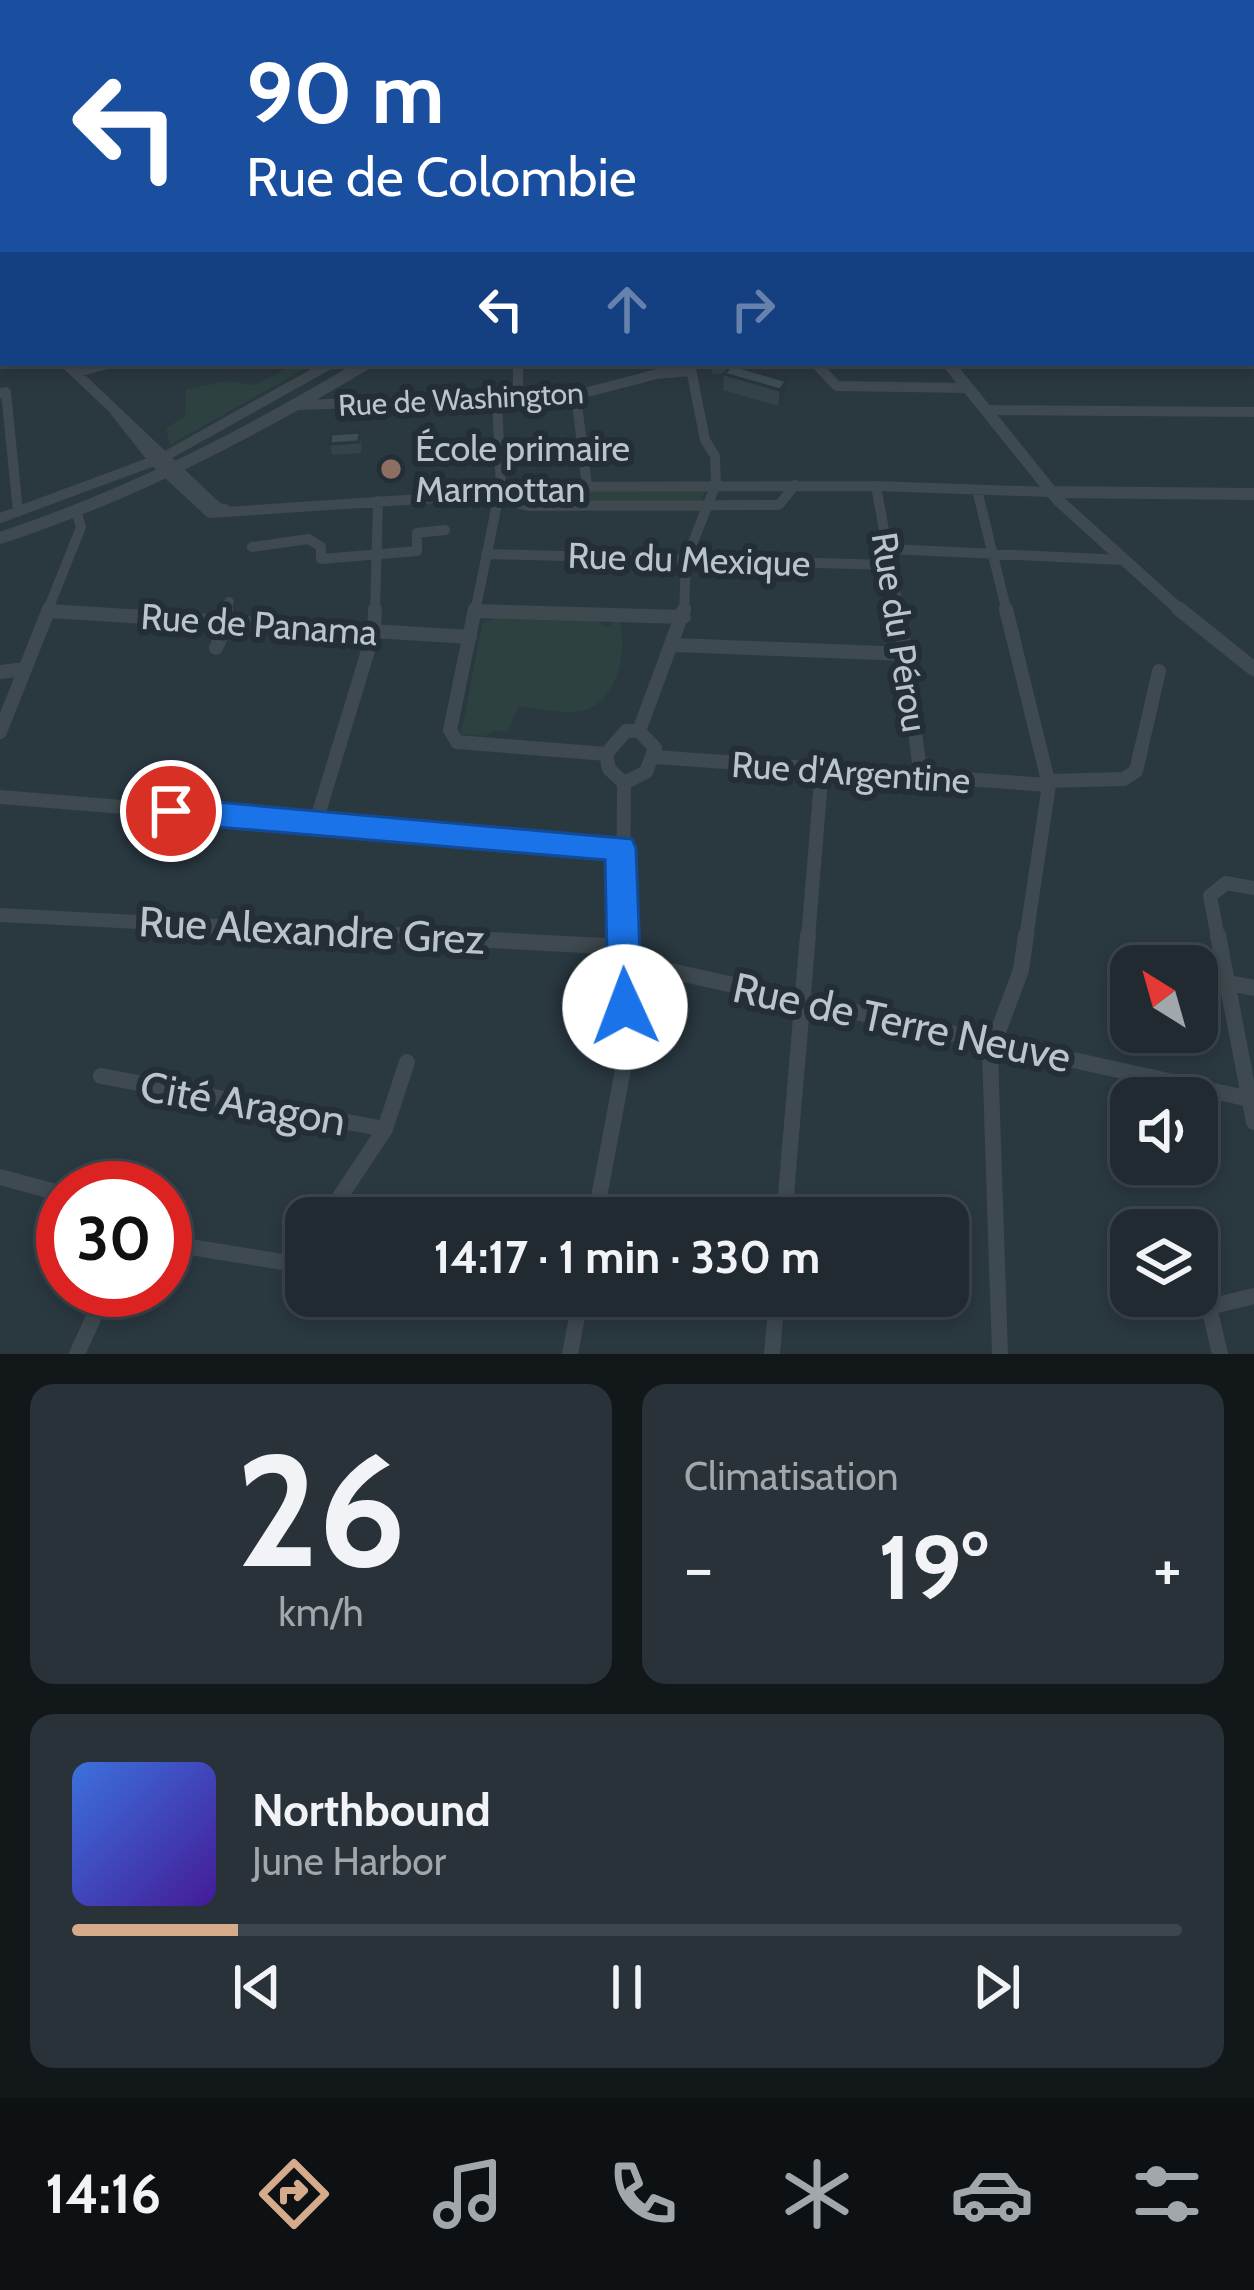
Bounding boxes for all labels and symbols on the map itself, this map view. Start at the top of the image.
street label: Rue de Washington [337,374,585,424]
place label: École primaire Marmottan [415,426,630,511]
marker: École primaire Marmottan [378,456,404,482]
street label: Rue du Pérou [862,529,938,735]
street label: Rue du Mexique [567,533,811,585]
street label: Rue de Panama [139,594,379,654]
street label: Rue d'Argentine [730,742,972,802]
pin [120,760,222,862]
street label: Rue Alexandre Grez [138,895,486,965]
position arrow [562,944,688,1070]
north arrow [1110,945,1218,1053]
street label: Rue de Terre Neuve [728,961,1076,1083]
street label: Cité Aragon [136,1059,350,1147]
speed limit sign: 30 [36,1161,192,1317]

